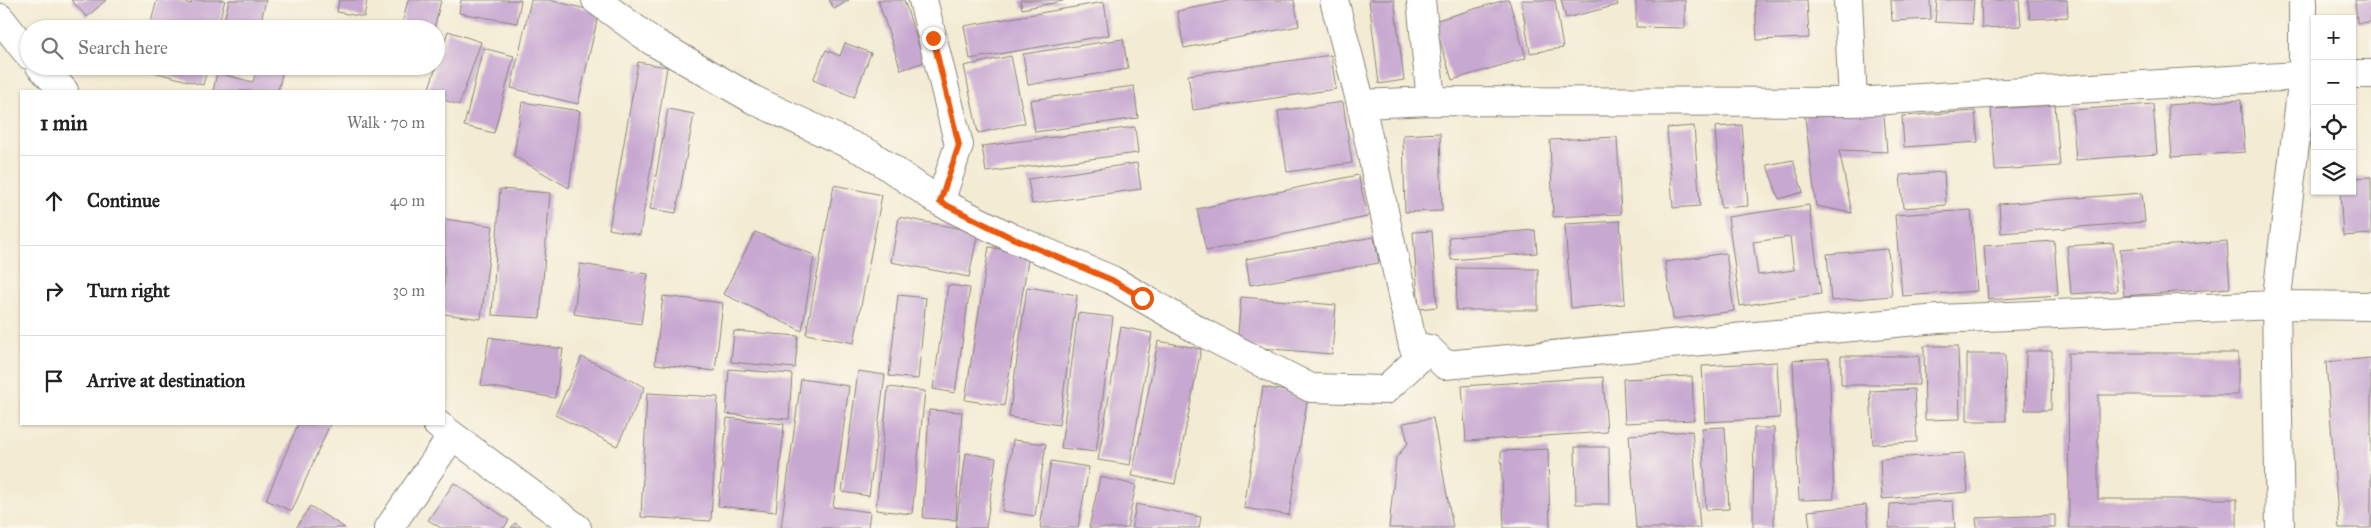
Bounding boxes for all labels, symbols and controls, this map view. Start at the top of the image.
map controls [2311,15,2356,195]
button: + [2311,15,2356,60]
search box [20,20,445,75]
route end [922,27,945,50]
icon: search [38,34,66,62]
text: Search here [78,36,168,59]
button: − [2311,60,2356,105]
button: locate [2311,105,2356,150]
text: 1 min [40,110,88,136]
text: Walk · 70 m [347,113,425,132]
button: layers [2311,150,2356,195]
icon: ahead [40,187,68,215]
text: Continue [87,189,160,212]
text: 40 m [390,191,425,210]
icon: right [40,277,68,305]
text: Turn right [87,279,170,302]
text: 30 m [392,281,425,300]
route start [1131,287,1154,310]
icon: arrive [40,367,68,395]
text: Arrive at destination [87,369,245,392]

